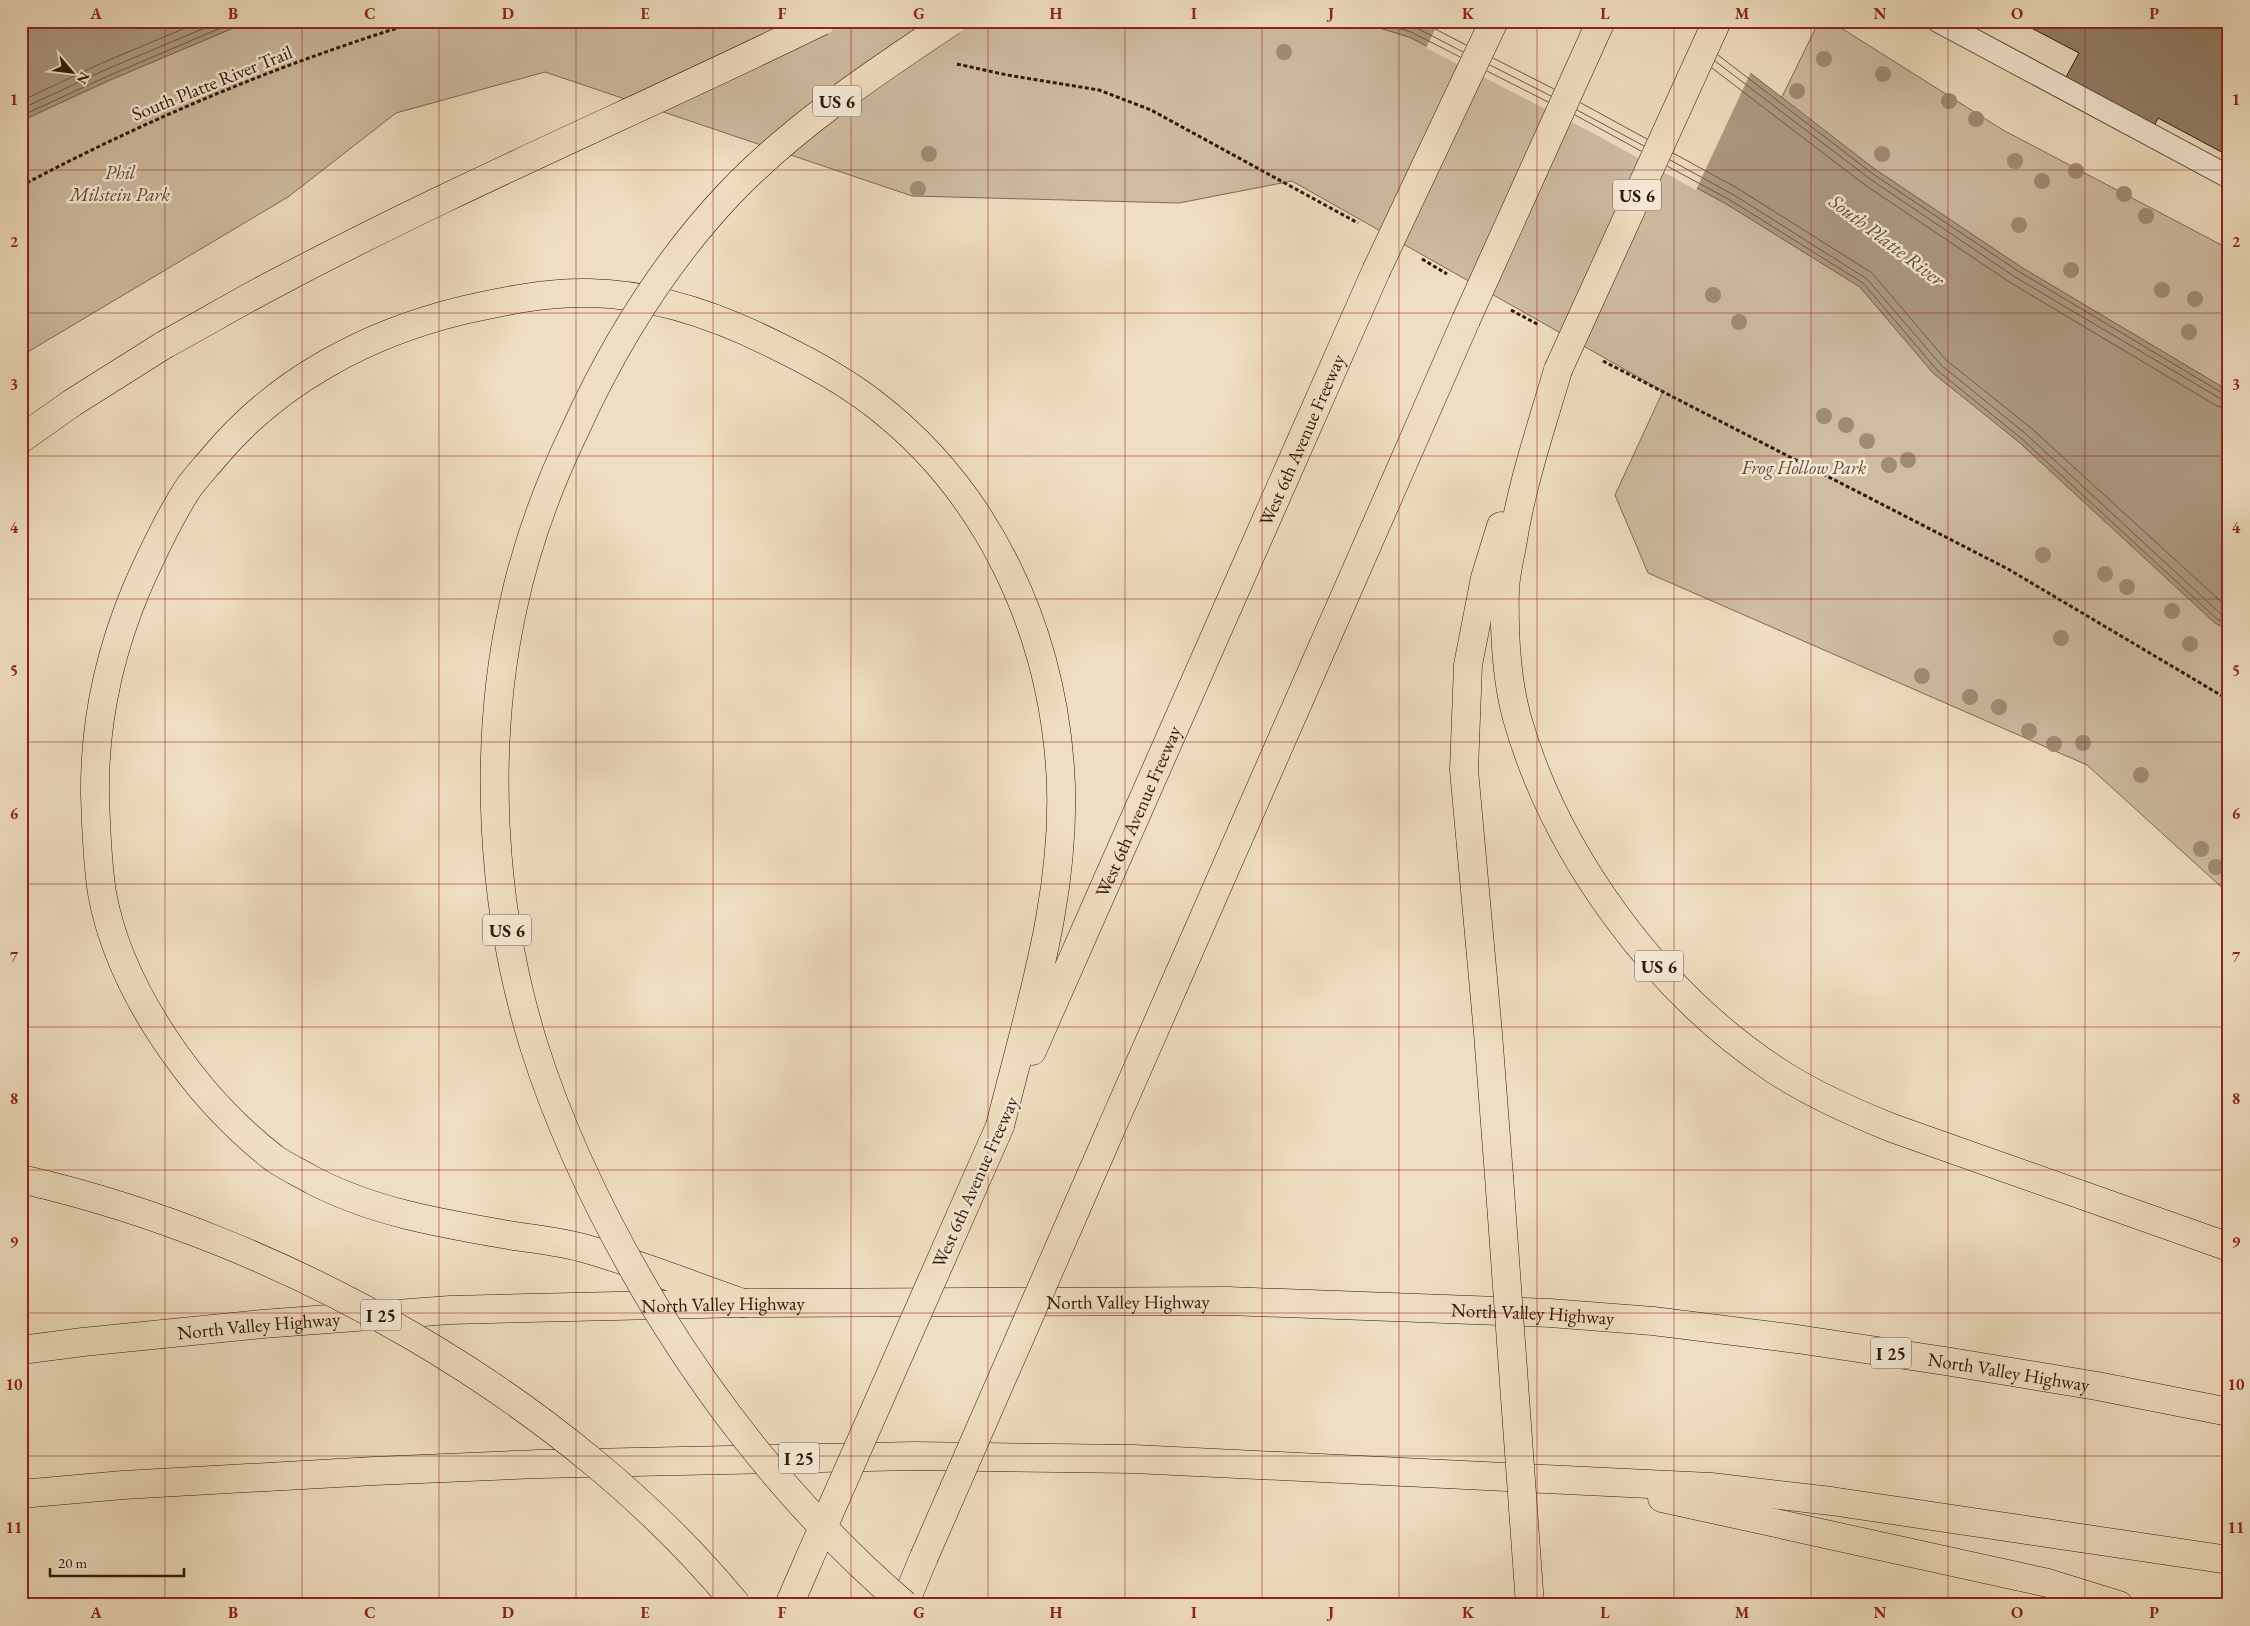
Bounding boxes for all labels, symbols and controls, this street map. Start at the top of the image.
text: A [89,3,102,24]
text: B [228,3,238,24]
text: C [364,3,376,24]
text: D [502,3,514,24]
text: E [640,3,650,24]
text: F [778,3,787,24]
text: G [913,3,925,24]
text: H [1050,3,1063,24]
text: I [1191,3,1197,24]
text: J [1326,3,1334,24]
text: K [1462,3,1475,24]
text: L [1600,3,1610,24]
text: M [1735,3,1750,24]
text: N [1874,3,1887,24]
text: O [2011,3,2023,24]
text: P [2149,3,2159,24]
street label: South Platte River Trail [128,39,296,127]
north arrow [48,48,98,98]
text: N [73,69,94,88]
road number: US 6 [813,85,861,116]
text: 1 [10,89,18,110]
text: 1 [2232,89,2240,110]
park label: Phil Milstein Park [69,160,171,207]
road number: US 6 [1613,180,1661,210]
water label: South Platte River [1823,188,1951,293]
text: 2 [10,231,19,252]
text: 2 [2232,231,2241,252]
street label: West 6th Avenue Freeway [1253,349,1351,530]
text: 3 [10,374,18,395]
text: 3 [2232,374,2240,395]
park label: Frog Hollow Park [1740,455,1867,480]
text: 4 [10,517,19,538]
text: 4 [2232,517,2241,538]
text: 5 [10,660,18,681]
text: 5 [2232,660,2240,681]
street label: West 6th Avenue Freeway [1089,721,1187,901]
text: 6 [10,803,19,824]
text: 6 [2232,803,2241,824]
road number: US 6 [483,914,531,946]
text: 7 [10,946,19,967]
text: 7 [2232,946,2241,967]
road number: US 6 [1635,950,1683,981]
text: 8 [10,1088,18,1109]
text: 8 [2232,1088,2240,1109]
street label: West 6th Avenue Freeway [926,1092,1024,1272]
text: 9 [10,1231,19,1252]
text: 9 [2232,1231,2241,1252]
street label: North Valley Highway [1046,1289,1211,1314]
street label: North Valley Highway [641,1290,806,1318]
street label: North Valley Highway [1451,1297,1616,1331]
road number: I 25 [361,1300,401,1330]
street label: North Valley Highway [176,1306,342,1345]
road number: I 25 [1871,1338,1911,1369]
street label: North Valley Highway [1926,1346,2092,1397]
text: 10 [6,1374,23,1395]
text: 10 [2228,1374,2245,1395]
road number: I 25 [779,1442,819,1474]
text: 11 [6,1517,22,1538]
text: 11 [2228,1517,2244,1538]
scale bar [50,1546,184,1578]
text: 20 m [58,1553,87,1572]
text: A [89,1602,102,1623]
text: B [228,1602,238,1623]
text: C [364,1602,376,1623]
text: D [502,1602,514,1623]
text: E [640,1602,650,1623]
text: F [778,1602,787,1623]
text: G [913,1602,925,1623]
text: H [1050,1602,1063,1623]
text: I [1191,1602,1197,1623]
text: J [1326,1602,1334,1623]
text: K [1462,1602,1475,1623]
text: L [1600,1602,1610,1623]
text: M [1735,1602,1750,1623]
text: N [1874,1602,1887,1623]
text: O [2011,1602,2023,1623]
text: P [2149,1602,2159,1623]

